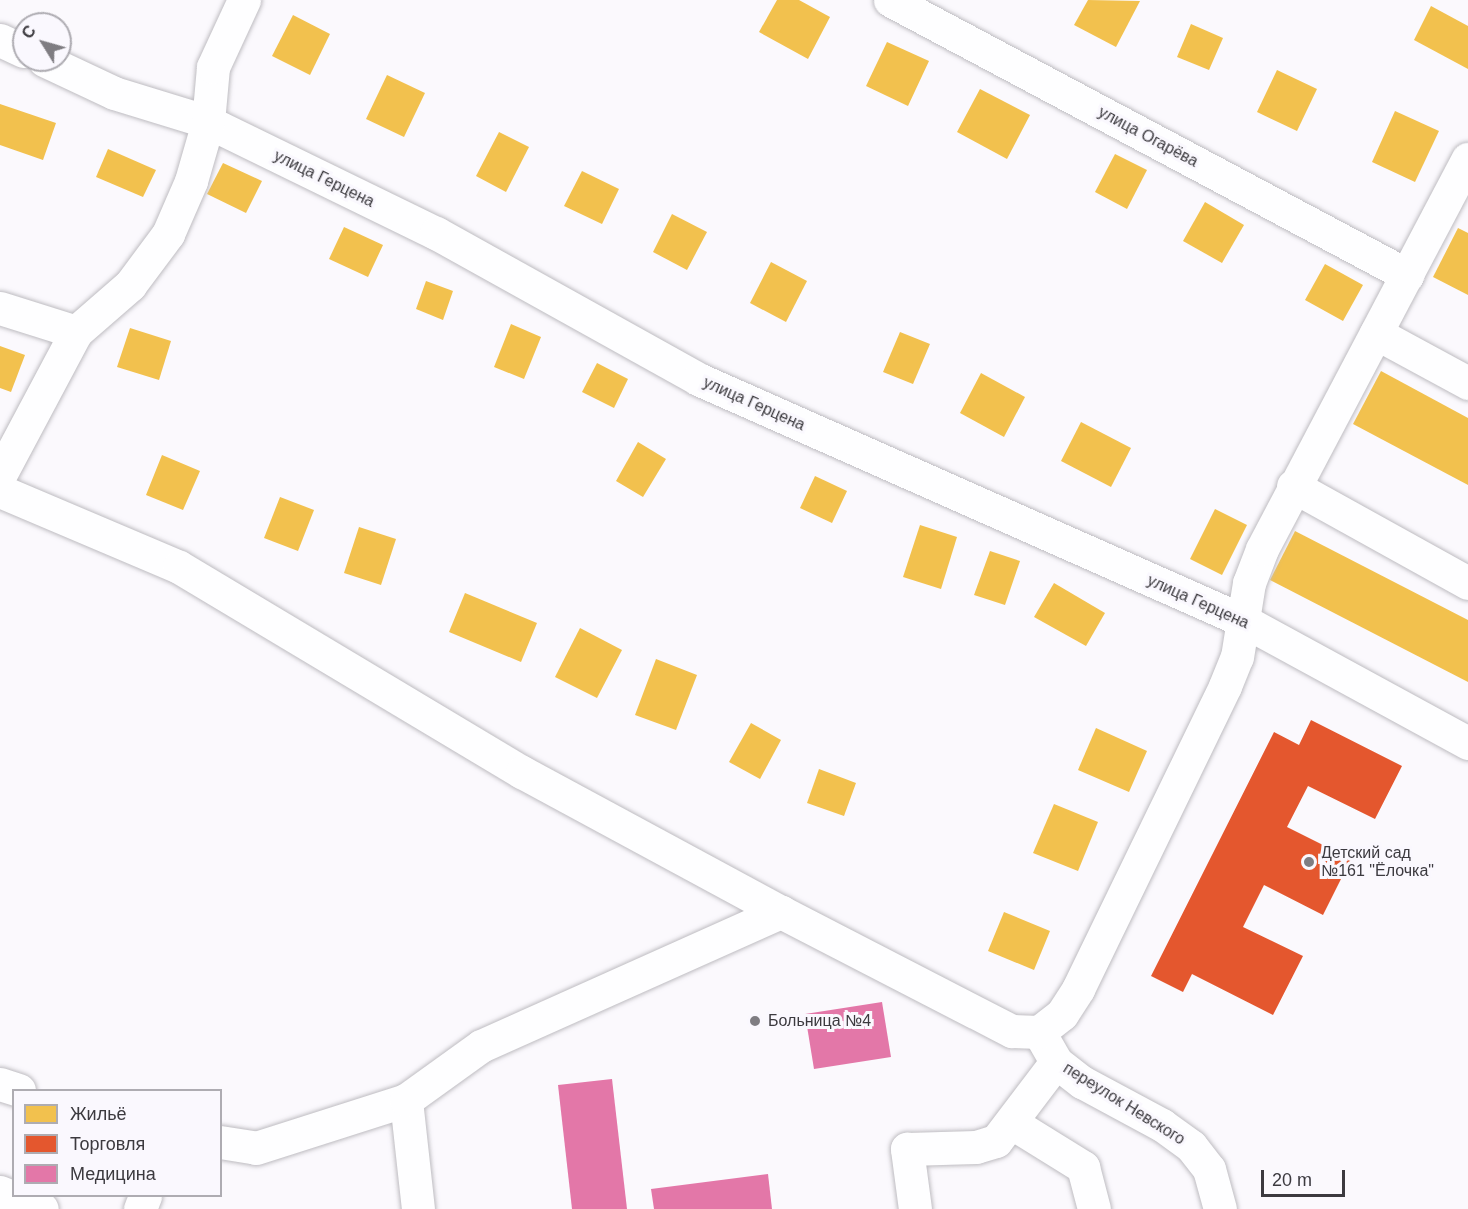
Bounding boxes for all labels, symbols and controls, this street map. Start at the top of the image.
north arrow [12,12,72,72]
text: С [19,22,39,42]
street label: улица Огарёва [1095,103,1201,171]
street label: улица Герцена [271,146,377,212]
street label: улица Герцена [700,373,808,435]
street label: улица Герцена [1144,571,1252,633]
place label: Детский сад №161 "Ёлочка" [1321,843,1434,881]
marker: Детский сад №161 "Ёлочка" [1302,855,1316,869]
place label: Больница №4 [768,1011,871,1031]
marker: Больница №4 [746,1012,764,1030]
street label: переулок Невского [1060,1059,1188,1149]
legend [12,1089,222,1197]
text: Жильё [70,1104,127,1124]
text: Торговля [70,1134,145,1154]
scale bar [1264,1158,1348,1196]
text: Медицина [70,1164,156,1184]
text: 20 m [1272,1170,1312,1190]

